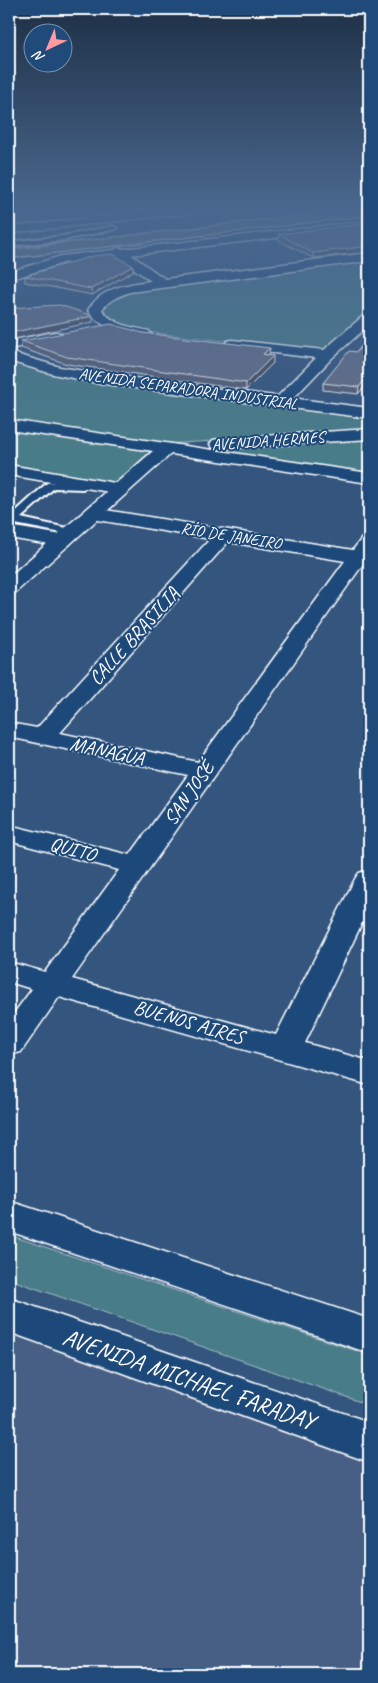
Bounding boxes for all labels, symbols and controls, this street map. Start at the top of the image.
north arrow [22,22,72,72]
text: N [29,46,48,66]
street label: AVENIDA SEPARADORA INDUSTRIAL [78,364,299,414]
street label: AVENIDA HERMES [211,427,328,455]
street label: RÍO DE JANEIRO [179,518,285,554]
street label: CALLE BRASILIA [83,581,185,690]
street label: MANAGUA [68,731,147,771]
street label: SAN JOSÉ [158,754,221,830]
street label: QUITO [47,831,101,868]
street label: BUENOS AIRES [131,994,249,1050]
street label: AVENIDA MICHAEL FARADAY [59,1322,323,1438]

